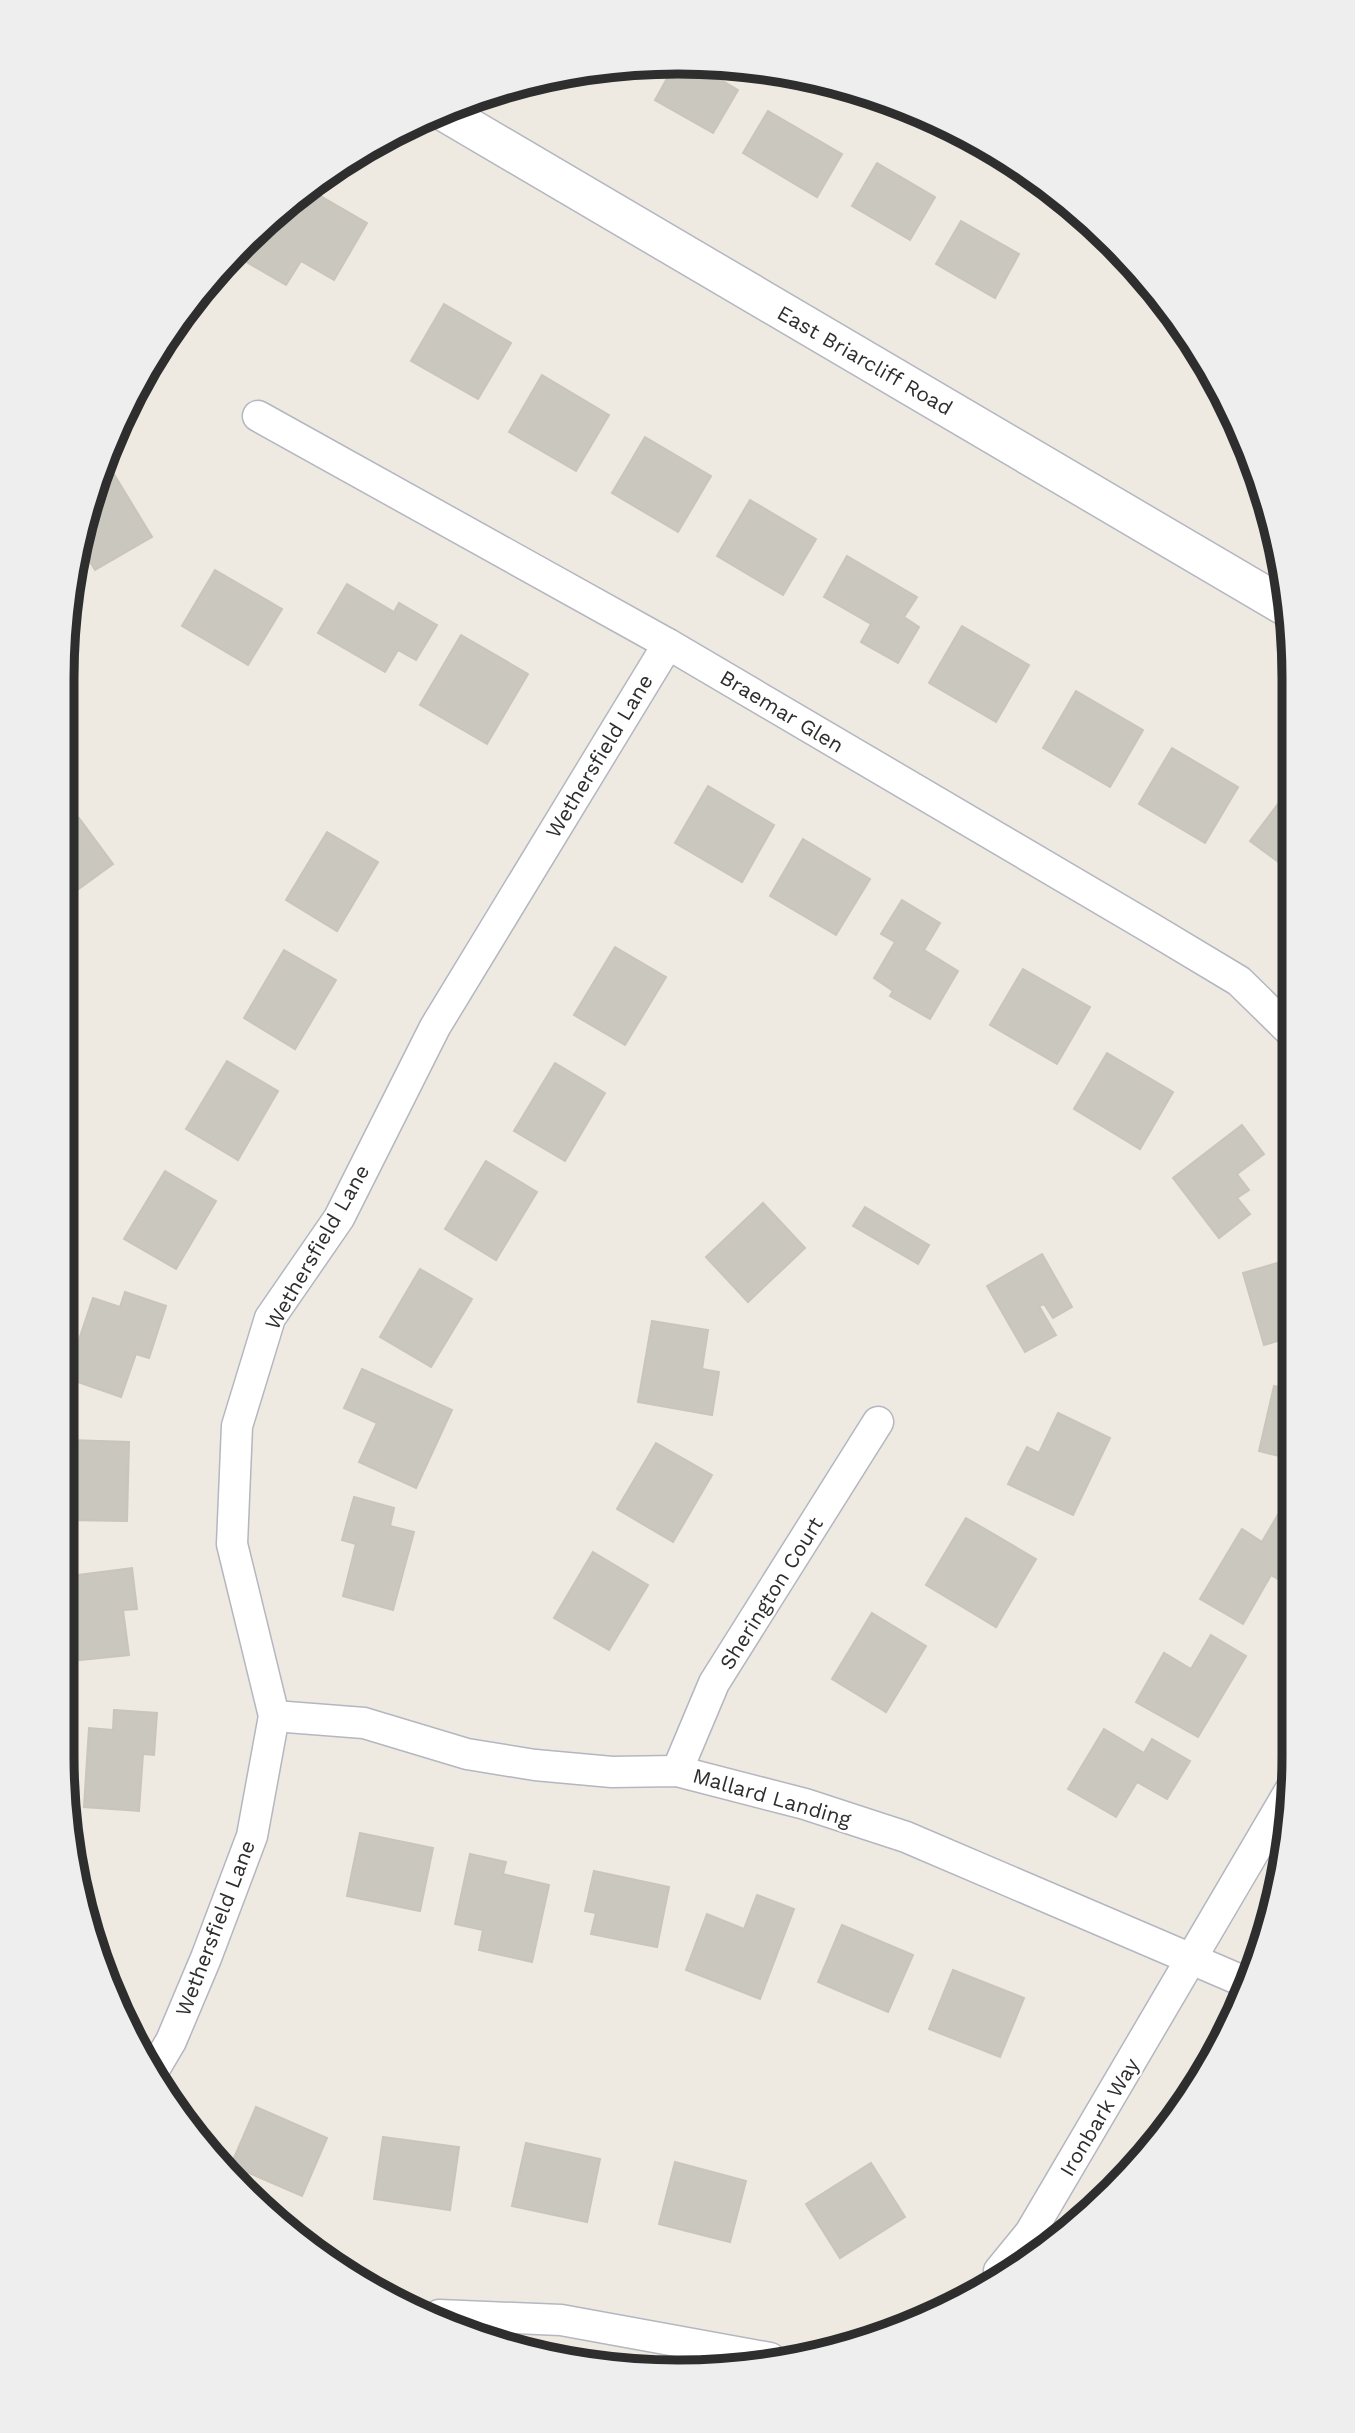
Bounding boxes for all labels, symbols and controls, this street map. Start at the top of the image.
street label: East Briarcliff Road [773,300,957,420]
street label: Braemar Glen [716,664,848,758]
street label: Wethersfield Lane [540,670,658,842]
street label: Wethersfield Lane [260,1160,374,1334]
street label: Sherington Court [714,1512,828,1674]
street label: Mallard Landing [690,1762,855,1832]
street label: Wethersfield Lane [170,1836,260,2020]
street label: Ironbark Way [1054,2053,1144,2180]

